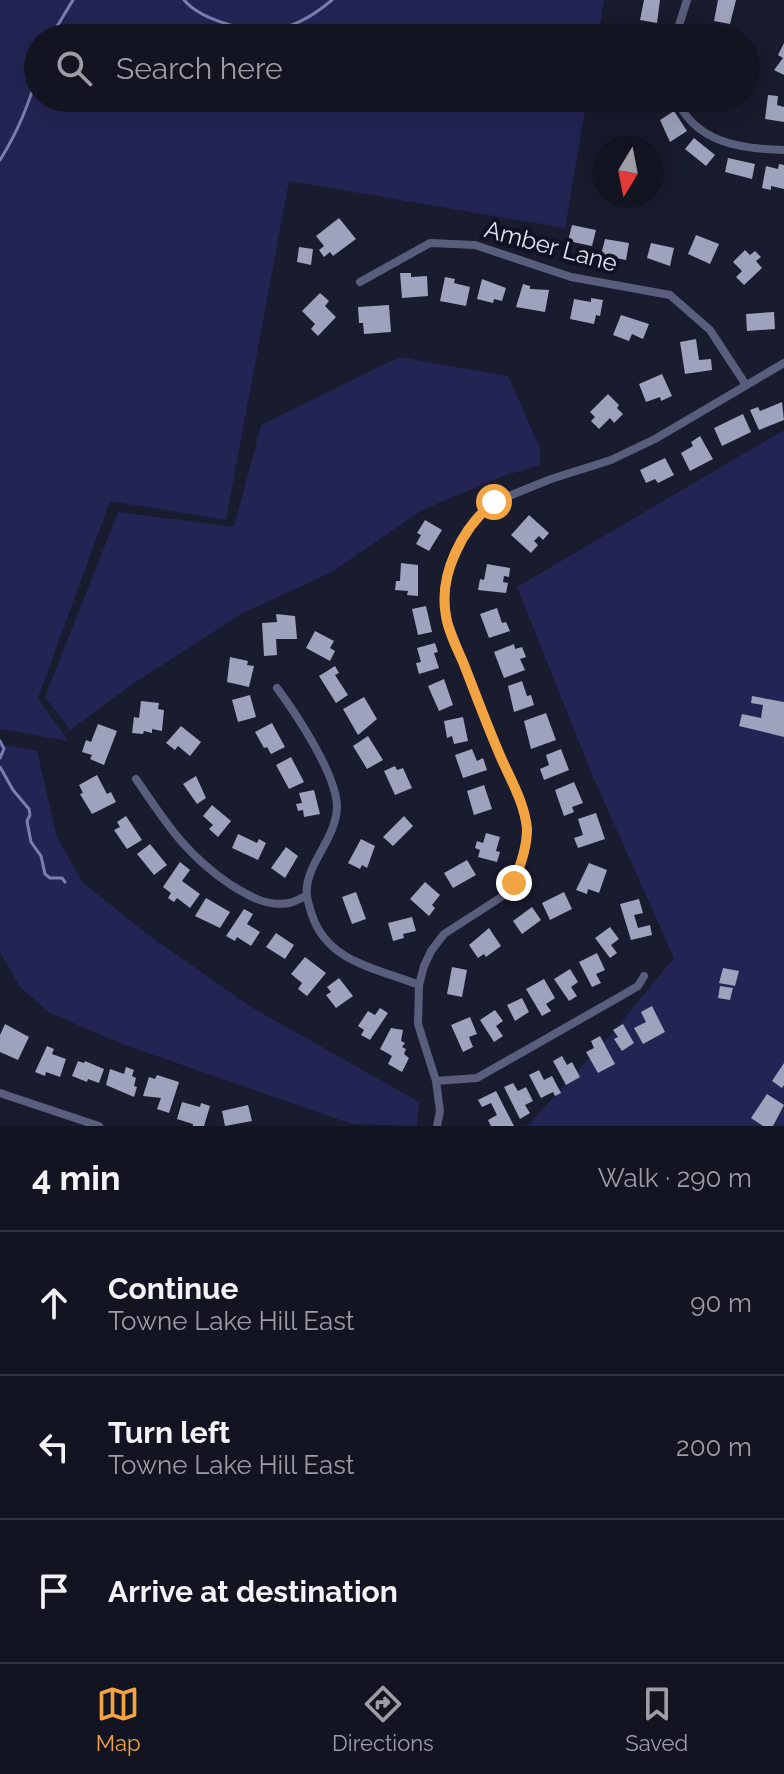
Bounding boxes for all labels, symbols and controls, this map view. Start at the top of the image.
search box [24,24,760,112]
icon: search [52,46,96,90]
text: Search here [116,51,283,86]
north arrow [592,136,664,208]
street label: Amber Lane [481,214,621,278]
route start [476,484,512,520]
route end [496,865,532,901]
text: 4 min [32,1158,120,1198]
text: Walk · 290 m [598,1163,752,1193]
text: Continue [108,1271,239,1306]
icon: ahead [32,1281,76,1325]
text: 90 m [690,1288,752,1318]
text: Towne Lake Hill East [108,1306,354,1336]
text: Turn left [108,1415,230,1450]
icon: left [32,1425,76,1469]
text: 200 m [676,1432,752,1462]
text: Towne Lake Hill East [108,1450,354,1480]
icon: arrive [32,1569,76,1613]
text: Arrive at destination [108,1574,398,1609]
tab: Map [96,1682,141,1756]
tab: Directions [332,1682,434,1756]
tab: Saved [625,1682,688,1756]

